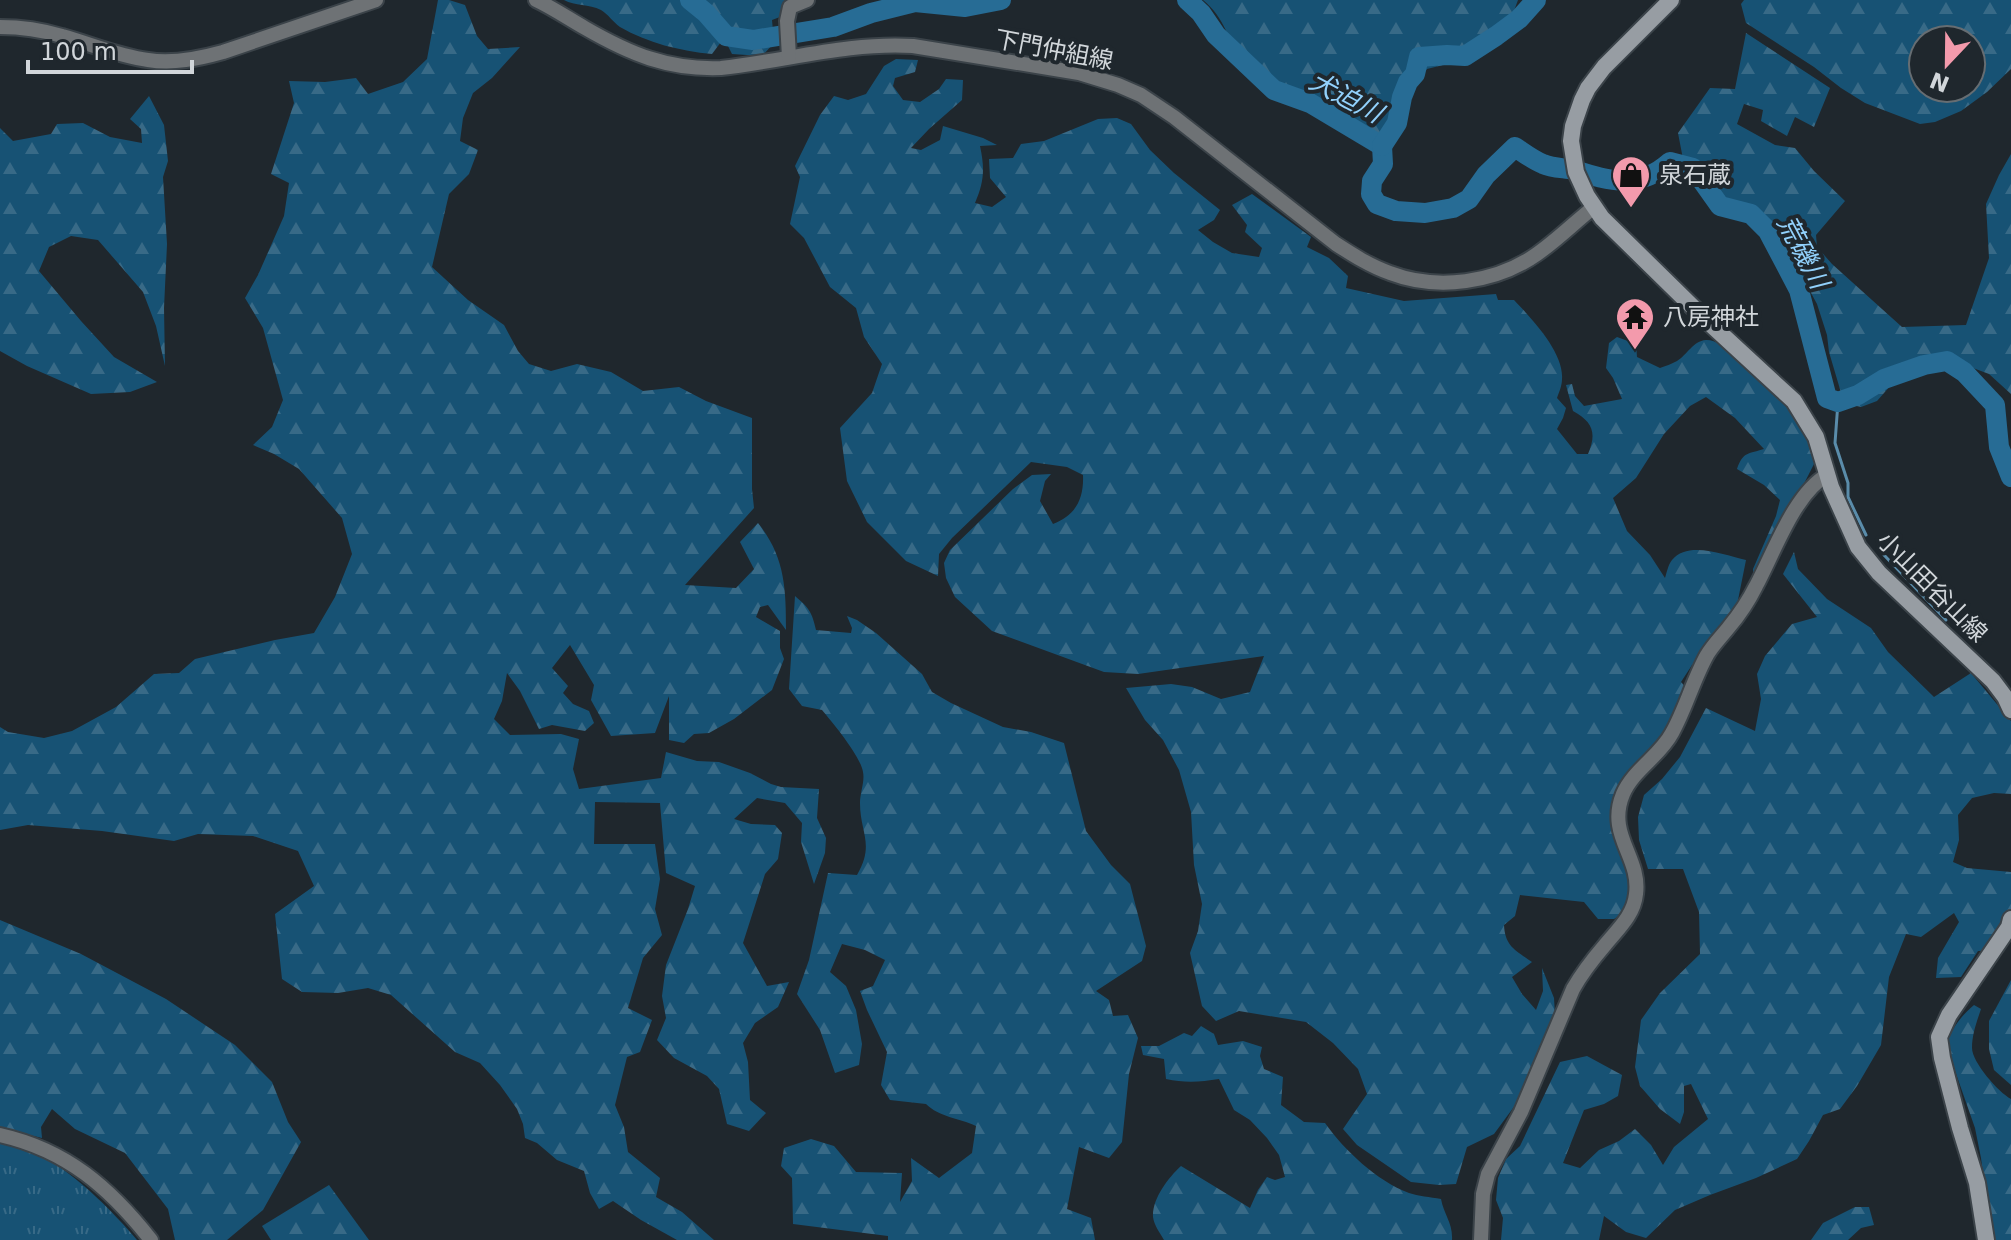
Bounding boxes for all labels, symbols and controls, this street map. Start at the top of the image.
scale bar [28,24,192,74]
north arrow [1907,24,1987,104]
street label: 下門仲組線 [992,25,1116,75]
text: 100 m [40,38,117,66]
water label: 犬迫川 [1305,65,1390,130]
text: N [1926,67,1953,97]
shop icon: 泉石蔵 [1610,154,1652,209]
place label: 泉石蔵 [1659,161,1731,189]
water label: 荒磯川 [1771,211,1836,296]
temple icon: 八房神社 [1614,296,1656,351]
place label: 八房神社 [1663,303,1759,331]
street label: 小山田谷山線 [1871,526,1993,648]

